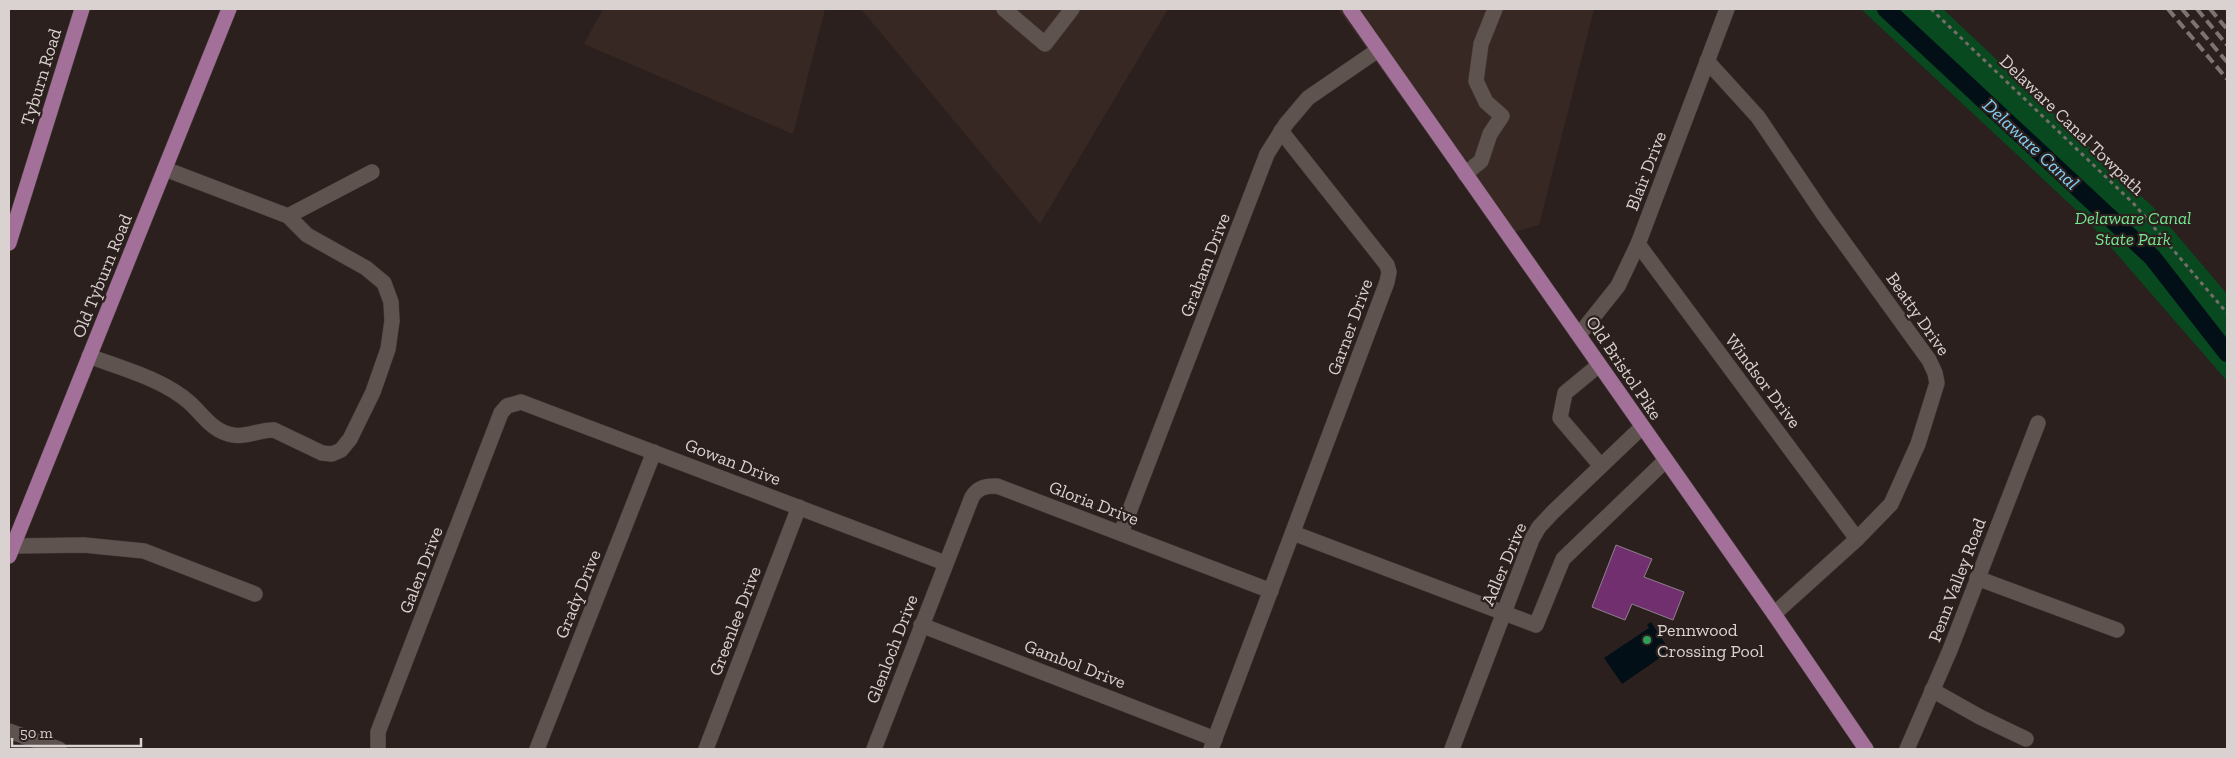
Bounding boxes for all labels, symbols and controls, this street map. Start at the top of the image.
street label: Tyburn Road [16,26,66,128]
street label: Delaware Canal Towpath [1995,50,2149,200]
water label: Delaware Canal [1978,94,2084,194]
street label: Blair Drive [1621,128,1671,214]
park label: Delaware Canal State Park [2075,207,2191,250]
street label: Graham Drive [1175,210,1235,320]
street label: Old Tyburn Road [67,211,137,341]
street label: Beatty Drive [1881,268,1955,360]
street label: Garner Drive [1322,276,1378,378]
street label: Old Bristol Pike [1581,312,1667,424]
street label: Windsor Drive [1720,329,1806,433]
street label: Gowan Drive [682,434,784,490]
street label: Gloria Drive [1046,476,1142,530]
street label: Penn Valley Road [1923,515,1991,645]
street label: Adler Drive [1477,519,1531,609]
street label: Galen Drive [394,524,448,616]
street label: Grady Drive [550,546,606,642]
street label: Greenlee Drive [704,563,766,679]
street label: Glenloch Drive [861,592,923,706]
place label: Pennwood Crossing Pool [1657,619,1764,662]
marker: Pennwood Crossing Pool [1641,634,1653,646]
street label: Gambol Drive [1021,635,1129,693]
scale bar [12,716,141,748]
text: 50 m [20,724,53,742]

